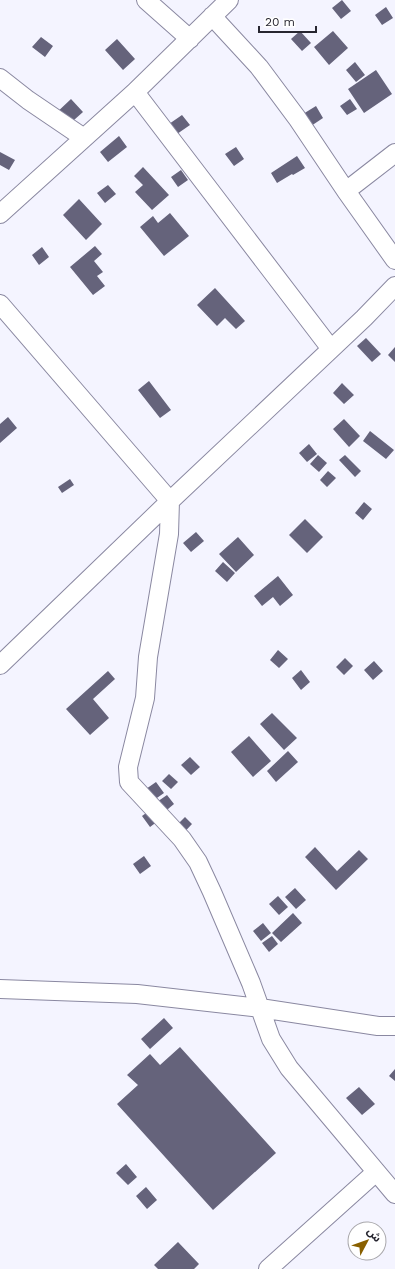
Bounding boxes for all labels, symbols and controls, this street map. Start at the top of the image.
scale bar [259,8,316,34]
text: 20 m [265,15,295,29]
north arrow [347,1221,387,1261]
text: ش [364,1225,384,1245]

